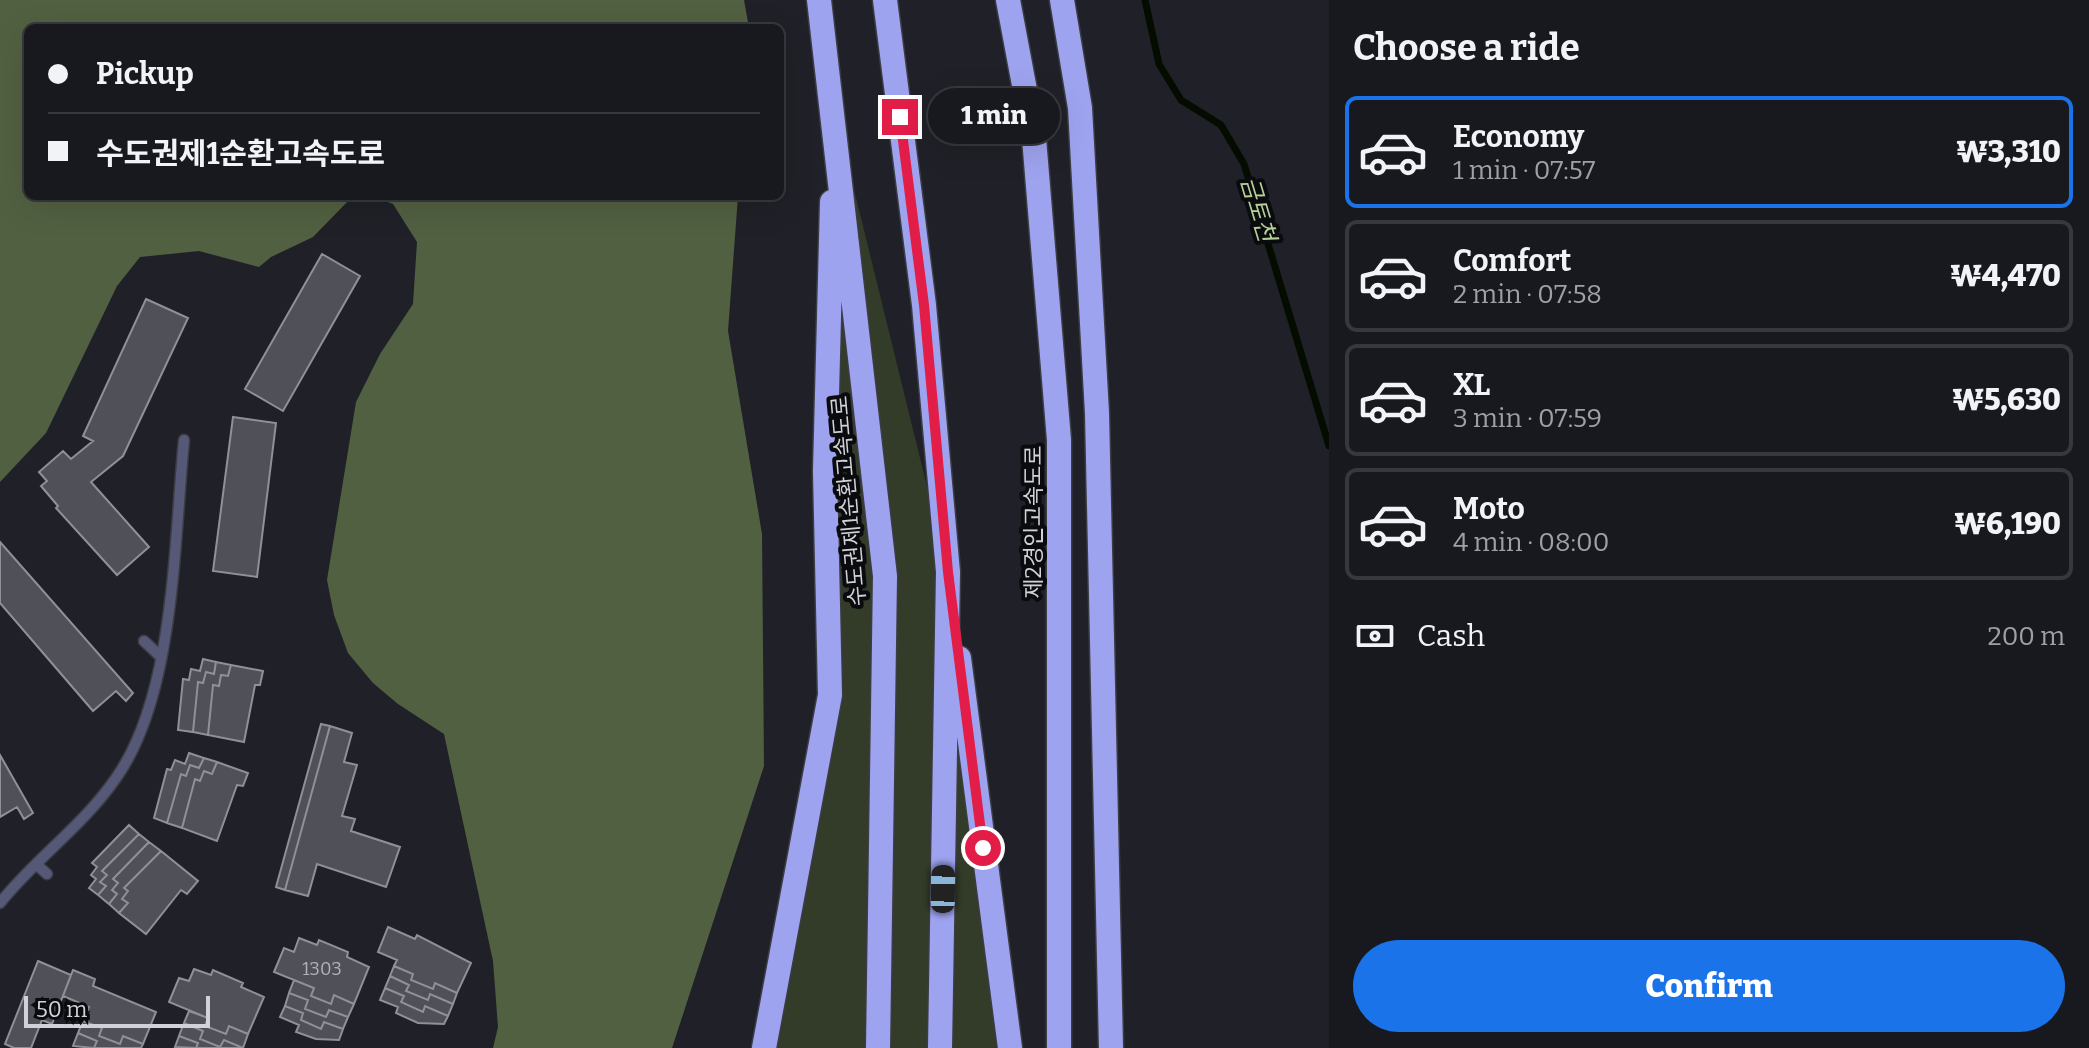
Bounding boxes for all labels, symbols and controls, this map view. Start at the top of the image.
text: Choose a ride [1353,26,1580,70]
text: Pickup [96,56,194,92]
callout: 1 min [928,89,1060,145]
route end [882,99,918,135]
text: 1 min [961,100,1027,131]
icon: car [1357,116,1429,188]
text: Economy [1453,119,1584,155]
text: ₩3,310 [1957,134,2061,170]
text: 수도권제1순환고속도로 [96,136,385,172]
text: 1 min · 07:57 [1453,155,1595,186]
water label: 금토천 [1235,173,1282,248]
icon: car [1357,240,1429,312]
text: Comfort [1453,243,1571,279]
text: ₩4,470 [1950,258,2061,294]
text: 2 min · 07:58 [1453,279,1602,310]
icon: car [1357,364,1429,436]
text: XL [1453,367,1490,403]
text: ₩5,630 [1952,382,2061,418]
street label: 수도권제1순환고속도로 [826,395,871,607]
text: 3 min · 07:59 [1453,403,1602,434]
street label: 제2경인고속도로 [1020,445,1047,599]
icon: car [1357,488,1429,560]
text: Moto [1453,491,1525,527]
text: ₩6,190 [1955,506,2061,542]
text: 4 min · 08:00 [1453,527,1609,558]
icon: cash [1353,614,1397,658]
text: Cash [1417,618,1485,654]
text: 200 m [1988,621,2065,652]
route start [965,830,1001,866]
car [931,865,955,913]
button: Confirm [1353,940,2065,1032]
house number: 1303 [302,958,342,980]
scale bar [24,992,210,1028]
text: 50 m [36,996,87,1023]

